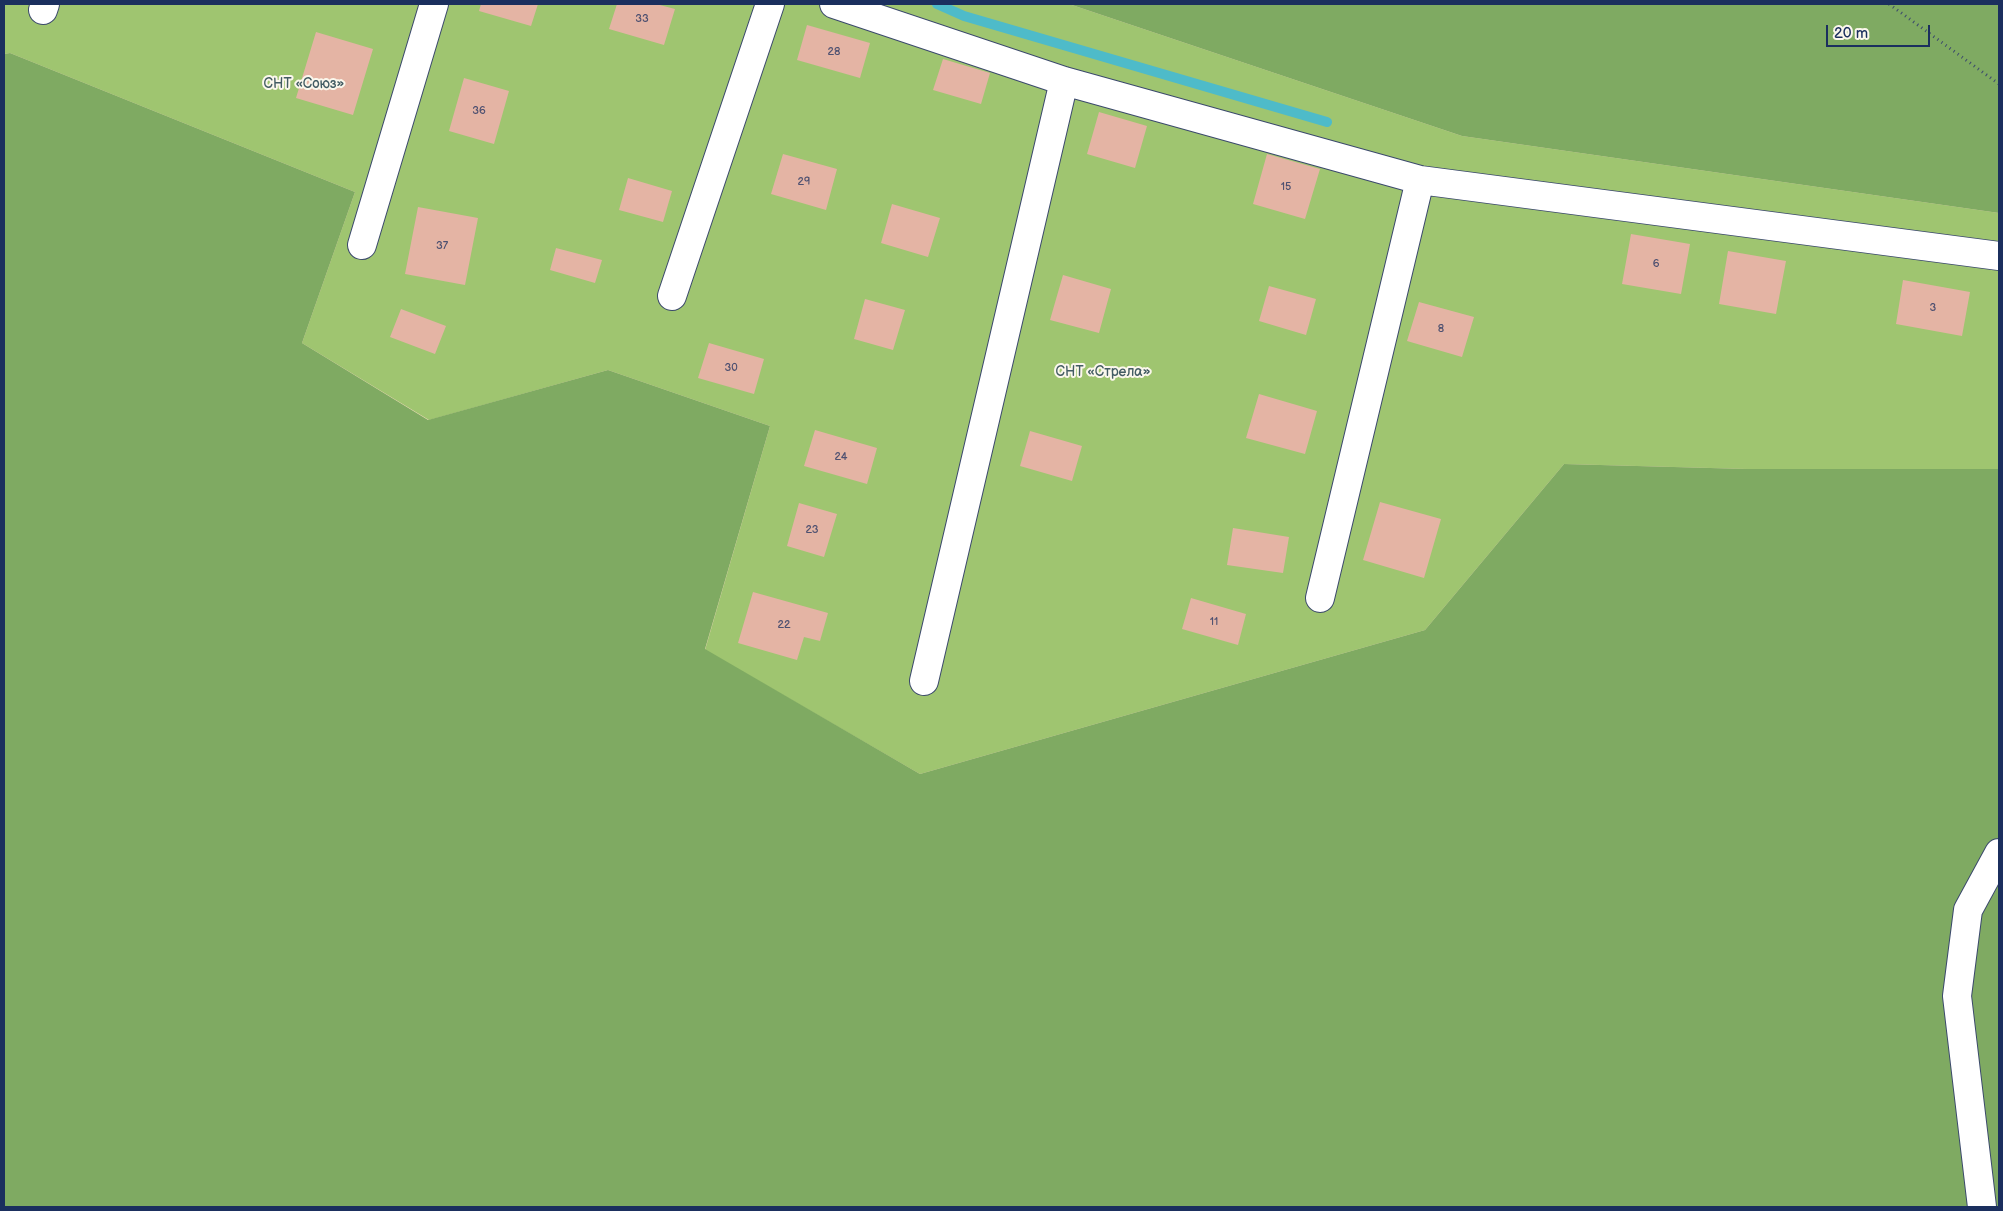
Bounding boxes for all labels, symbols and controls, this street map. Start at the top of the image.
house number: 33 [635,12,649,26]
scale bar [1828,15,1932,47]
text: 20 m [1834,24,1868,43]
house number: 28 [828,45,840,59]
park label: СНТ «Союз» [264,76,344,92]
house number: 36 [472,104,486,118]
house number: 29 [798,175,810,189]
house number: 15 [1281,180,1291,194]
house number: 37 [436,239,448,253]
house number: 6 [1653,257,1659,271]
house number: 3 [1930,301,1936,315]
house number: 8 [1438,322,1444,336]
house number: 30 [724,361,738,375]
park label: СНТ «Стрела» [1056,364,1150,380]
house number: 24 [834,450,848,464]
house number: 23 [805,523,819,537]
house number: 11 [1210,615,1218,629]
house number: 22 [778,618,790,632]

